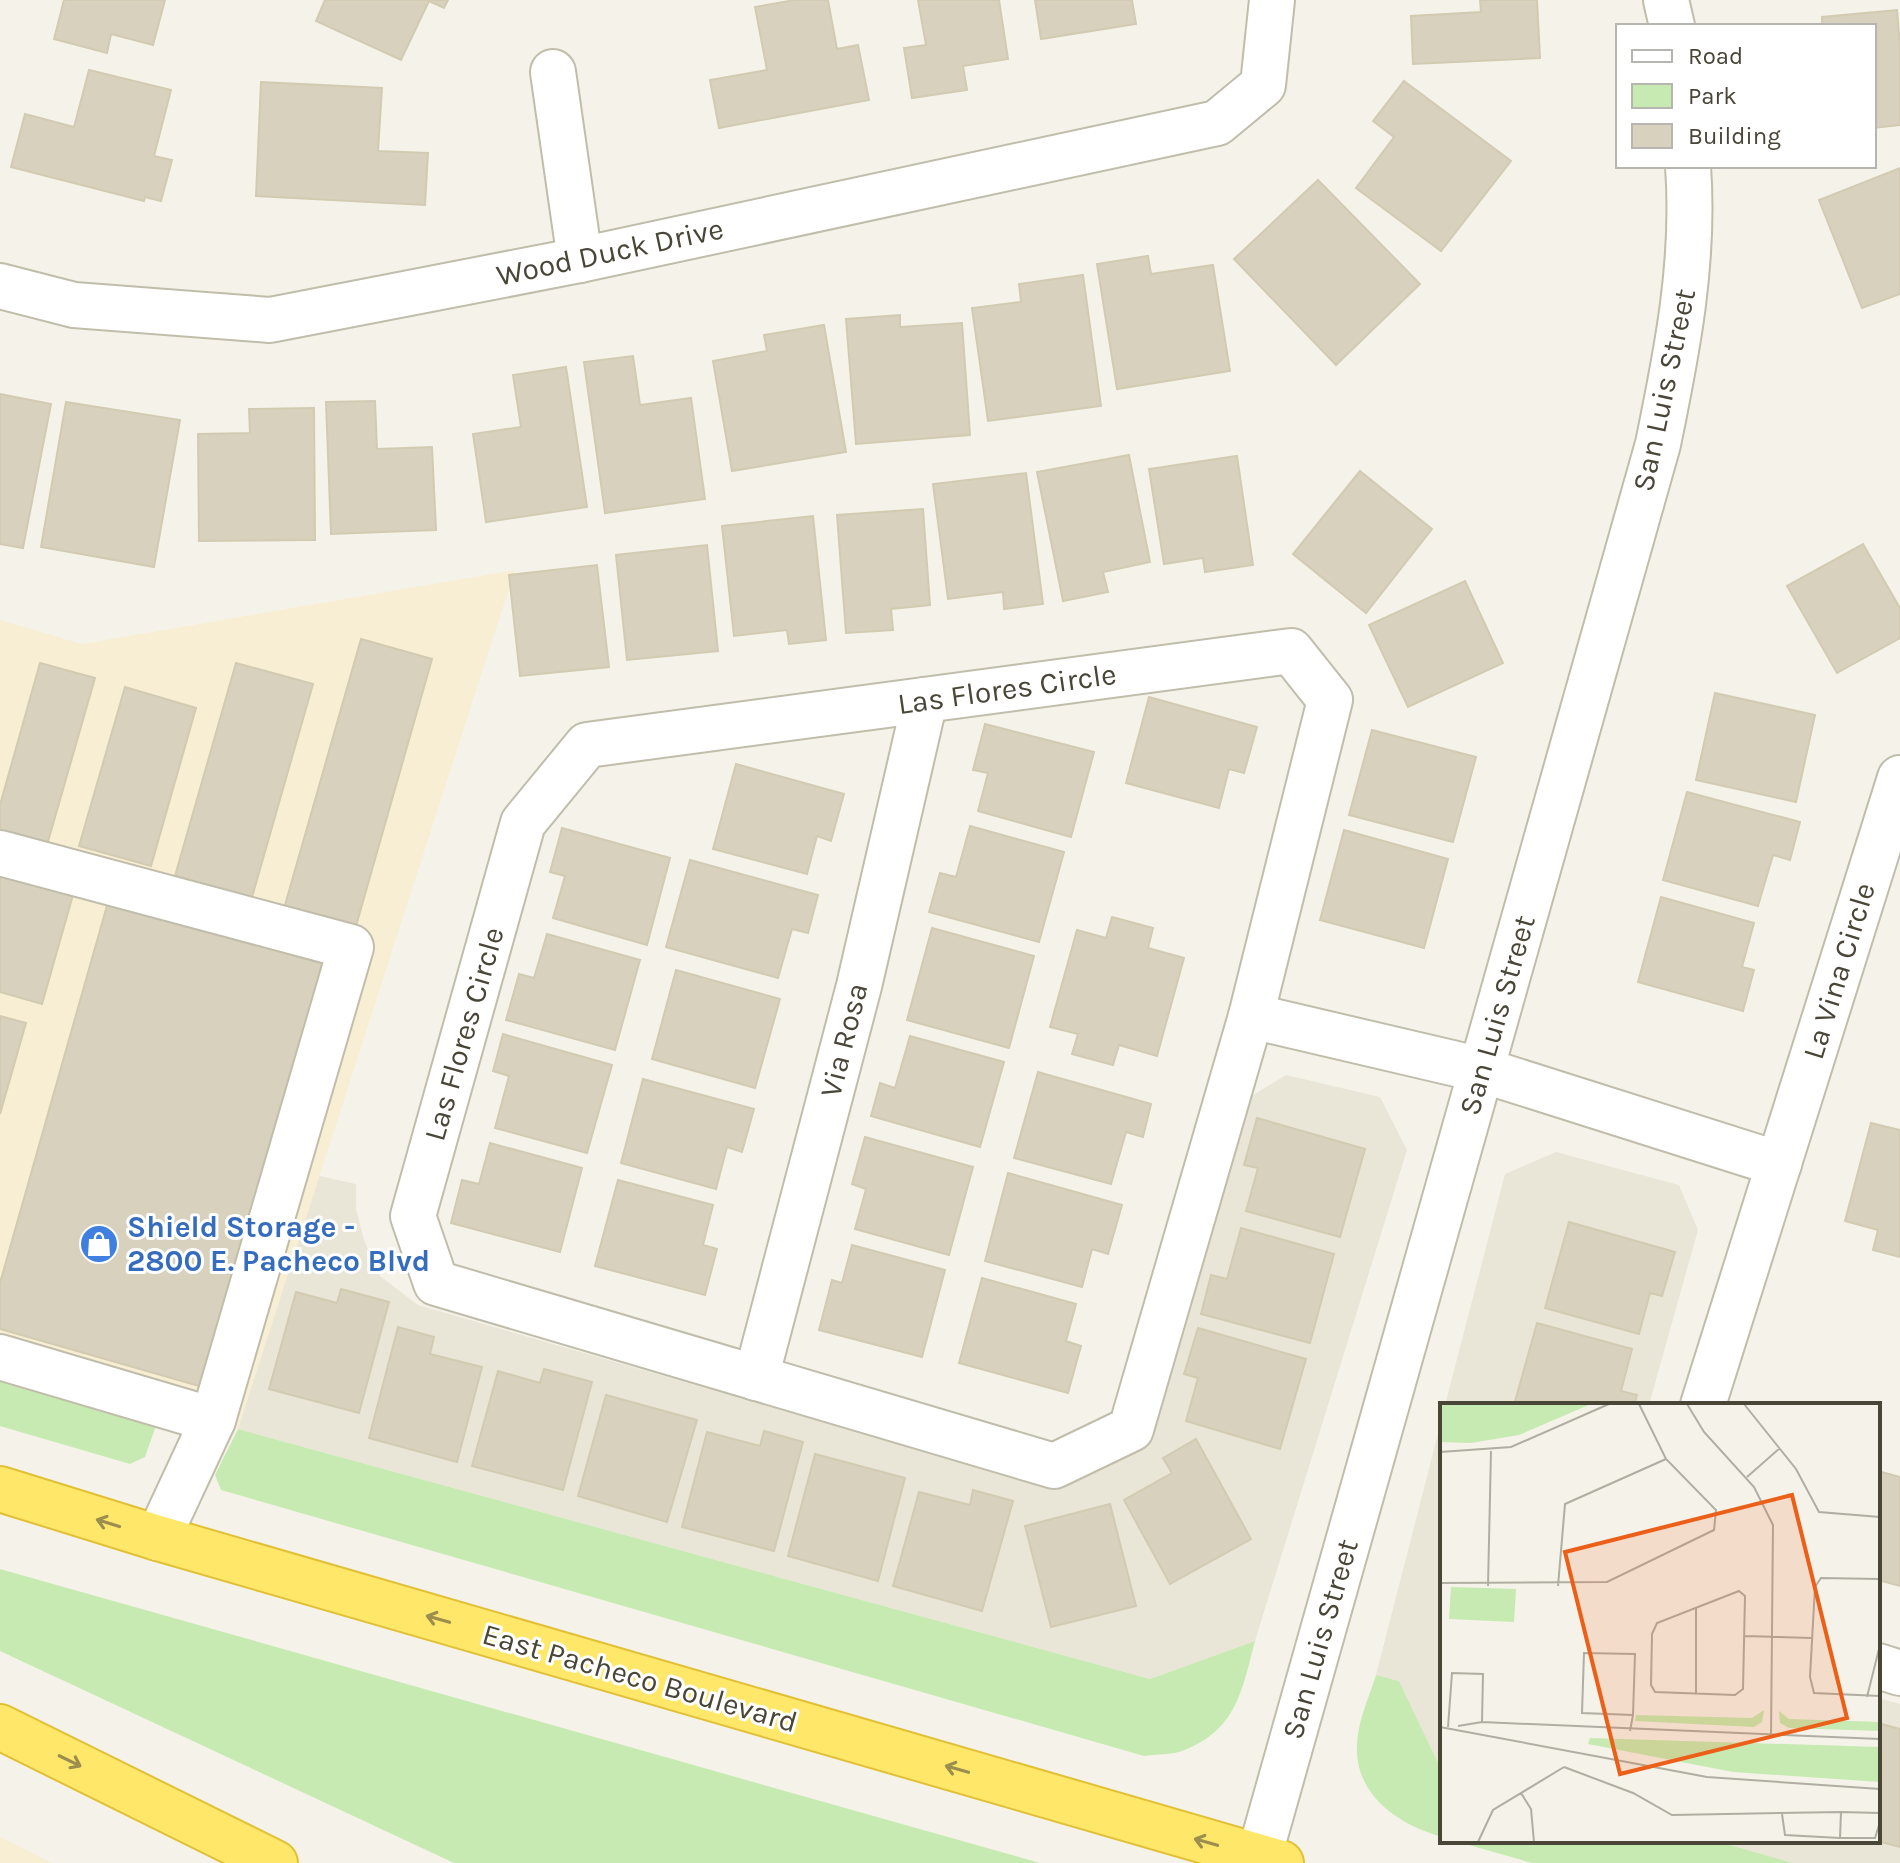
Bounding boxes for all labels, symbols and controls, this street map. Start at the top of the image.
legend [1616,24,1876,168]
text: Road [1688,42,1743,70]
text: Park [1688,82,1737,110]
text: Building [1688,122,1781,150]
street label: Wood Duck Drive [493,210,727,294]
street label: San Luis Street [1625,285,1703,495]
street label: Las Flores Circle [895,656,1119,722]
street label: La Vina Circle [1795,878,1883,1064]
street label: San Luis Street [1451,911,1543,1119]
street label: Las Flores Circle [416,923,512,1145]
street label: Via Rosa [812,979,876,1101]
place label: Shield Storage - 2800 E. Pacheco Blvd [127,1209,430,1279]
shop icon: Shield Storage - 2800 E. Pacheco Blvd [78,1223,120,1265]
inset map [1440,1403,1880,1843]
one-way arrow [95,1514,120,1529]
street label: San Luis Street [1274,1535,1366,1743]
one-way arrow [425,1611,451,1626]
street label: East Pacheco Boulevard [478,1616,802,1740]
one-way arrow [58,1754,82,1769]
one-way arrow [944,1761,970,1776]
one-way arrow [1194,1834,1220,1849]

